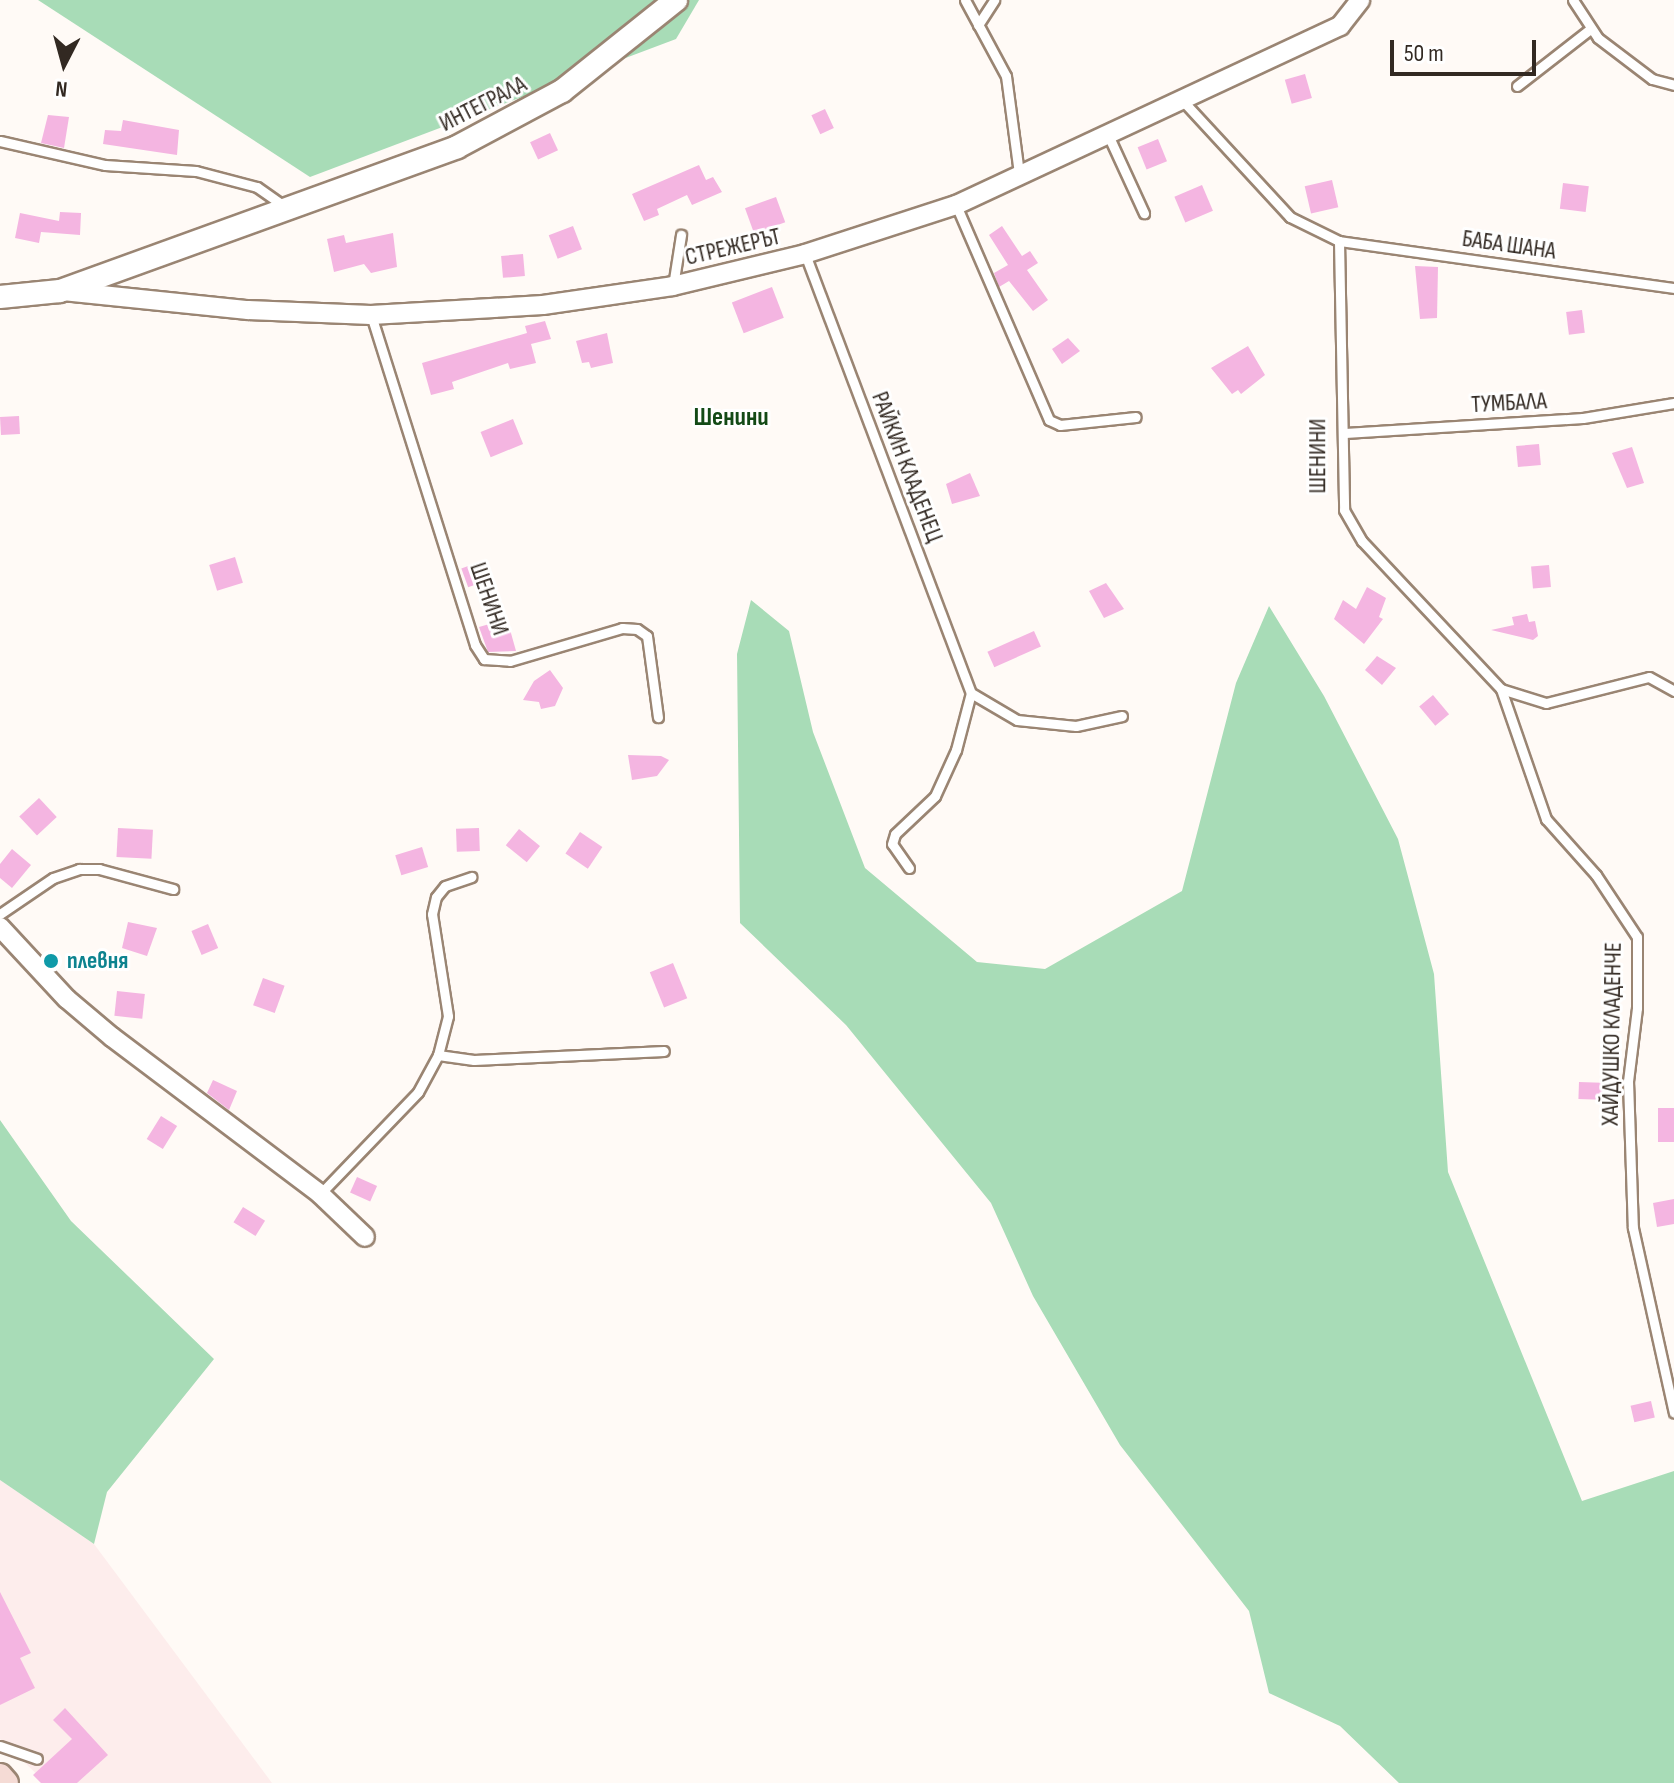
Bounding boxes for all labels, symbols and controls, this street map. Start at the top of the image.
north arrow [24,24,104,104]
scale bar [1394,24,1540,74]
text: 50 m [1404,39,1444,68]
street label: ИНТЕГРАЛА [435,70,531,138]
text: N [54,74,69,102]
street label: СТРЕЖЕРЪТ [682,222,784,272]
street label: БАБА ШАНА [1460,224,1558,266]
street label: ТУМБАЛА [1470,387,1548,419]
street label: РАЙКИН КЛАДЕНЕЦ [865,388,949,546]
district label: Шенини [693,402,769,434]
street label: ШЕНИНИ [1304,418,1332,494]
street label: ШЕНИНИ [463,559,515,639]
street label: ХАЙДУШКО КЛАДЕНЧЕ [1596,942,1628,1126]
place label: плевня [67,947,128,975]
marker: плевня [42,952,60,970]

